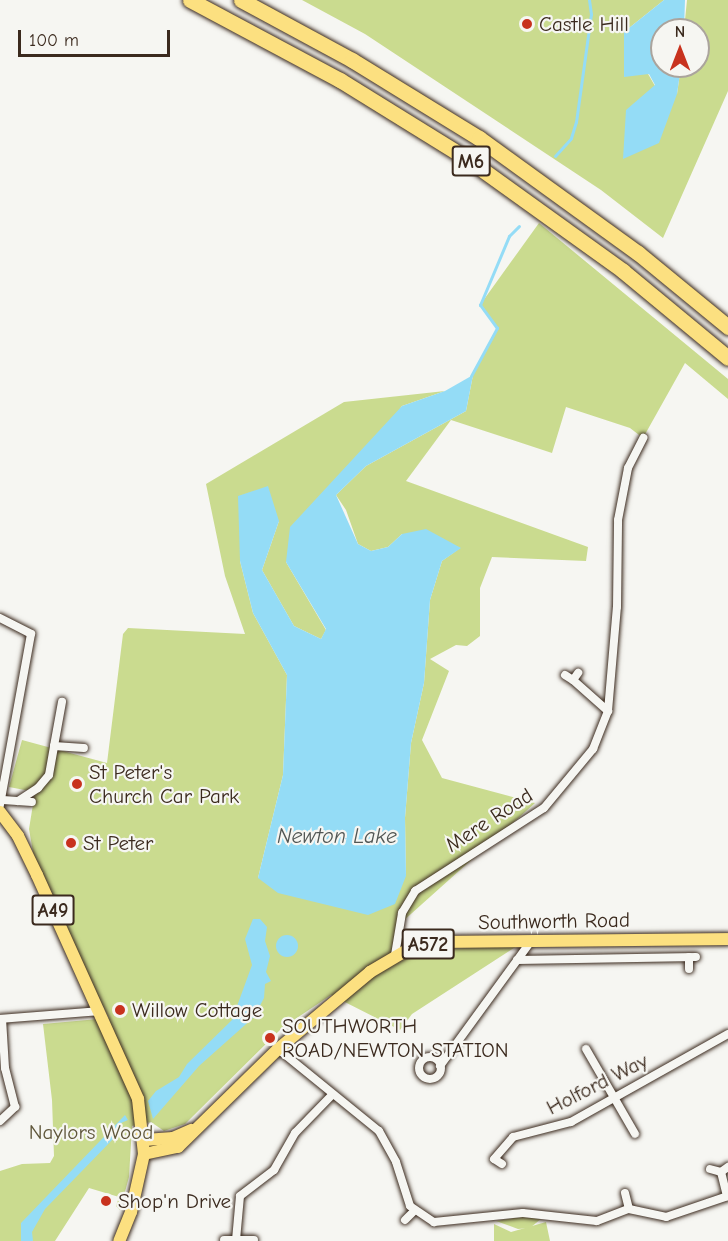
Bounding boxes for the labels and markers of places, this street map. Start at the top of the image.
place label: Castle Hill [539,11,629,37]
marker: Castle Hill [520,17,534,31]
place label: St Peter's Church Car Park [89,759,239,809]
marker: St Peter's Church Car Park [70,777,84,791]
place label: St Peter [83,830,153,856]
marker: St Peter [64,836,78,850]
place label: Willow Cottage [132,997,262,1023]
marker: Willow Cottage [113,1003,127,1017]
place label: SOUTHWORTH ROAD/NEWTON STATION [282,1013,509,1063]
marker: SOUTHWORTH ROAD/NEWTON STATION [263,1031,277,1045]
place label: Shop'n Drive [118,1188,231,1214]
marker: Shop'n Drive [99,1194,113,1208]

